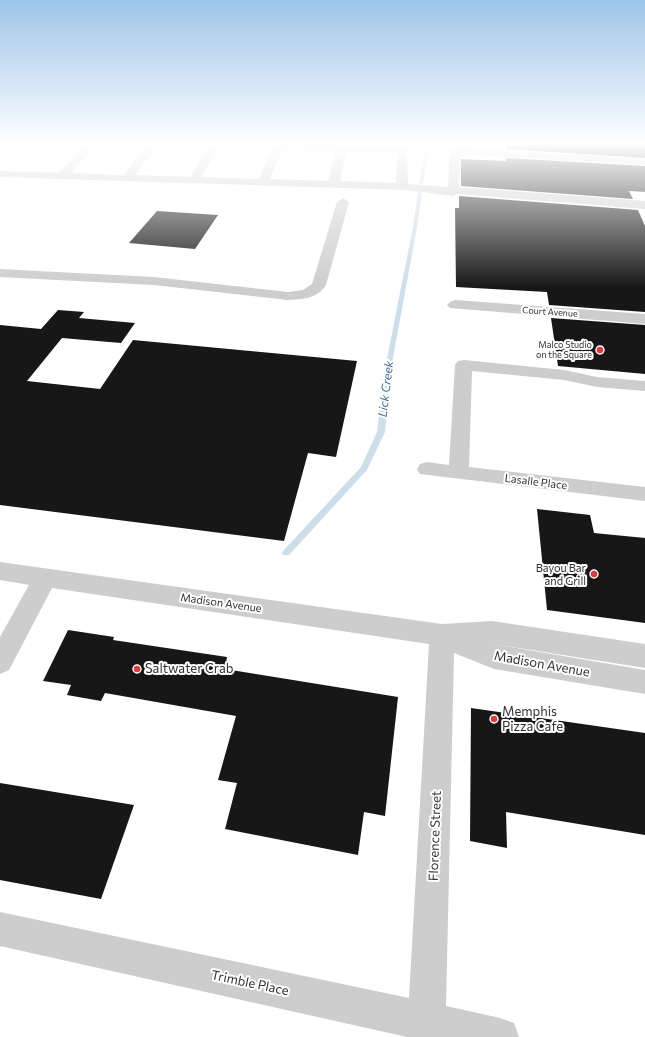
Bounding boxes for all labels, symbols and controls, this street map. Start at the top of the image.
street label: Court Avenue [522,305,578,319]
place label: Malco Studio on the Square [536,340,592,361]
marker: Malco Studio on the Square [595,345,605,355]
water label: Lick Creek [375,360,397,418]
street label: Lasalle Place [504,472,568,492]
place label: Bayou Bar and Grill [536,561,586,587]
marker: Bayou Bar and Grill [589,569,599,579]
street label: Madison Avenue [179,591,263,615]
street label: Madison Avenue [493,648,591,680]
place label: Saltwater Crab [145,661,233,677]
marker: Saltwater Crab [132,664,142,674]
place label: Memphis Pizza Cafe [502,704,563,735]
marker: Memphis Pizza Cafe [489,714,499,724]
street label: Florence Street [426,791,444,881]
street label: Trimble Place [210,967,290,999]

